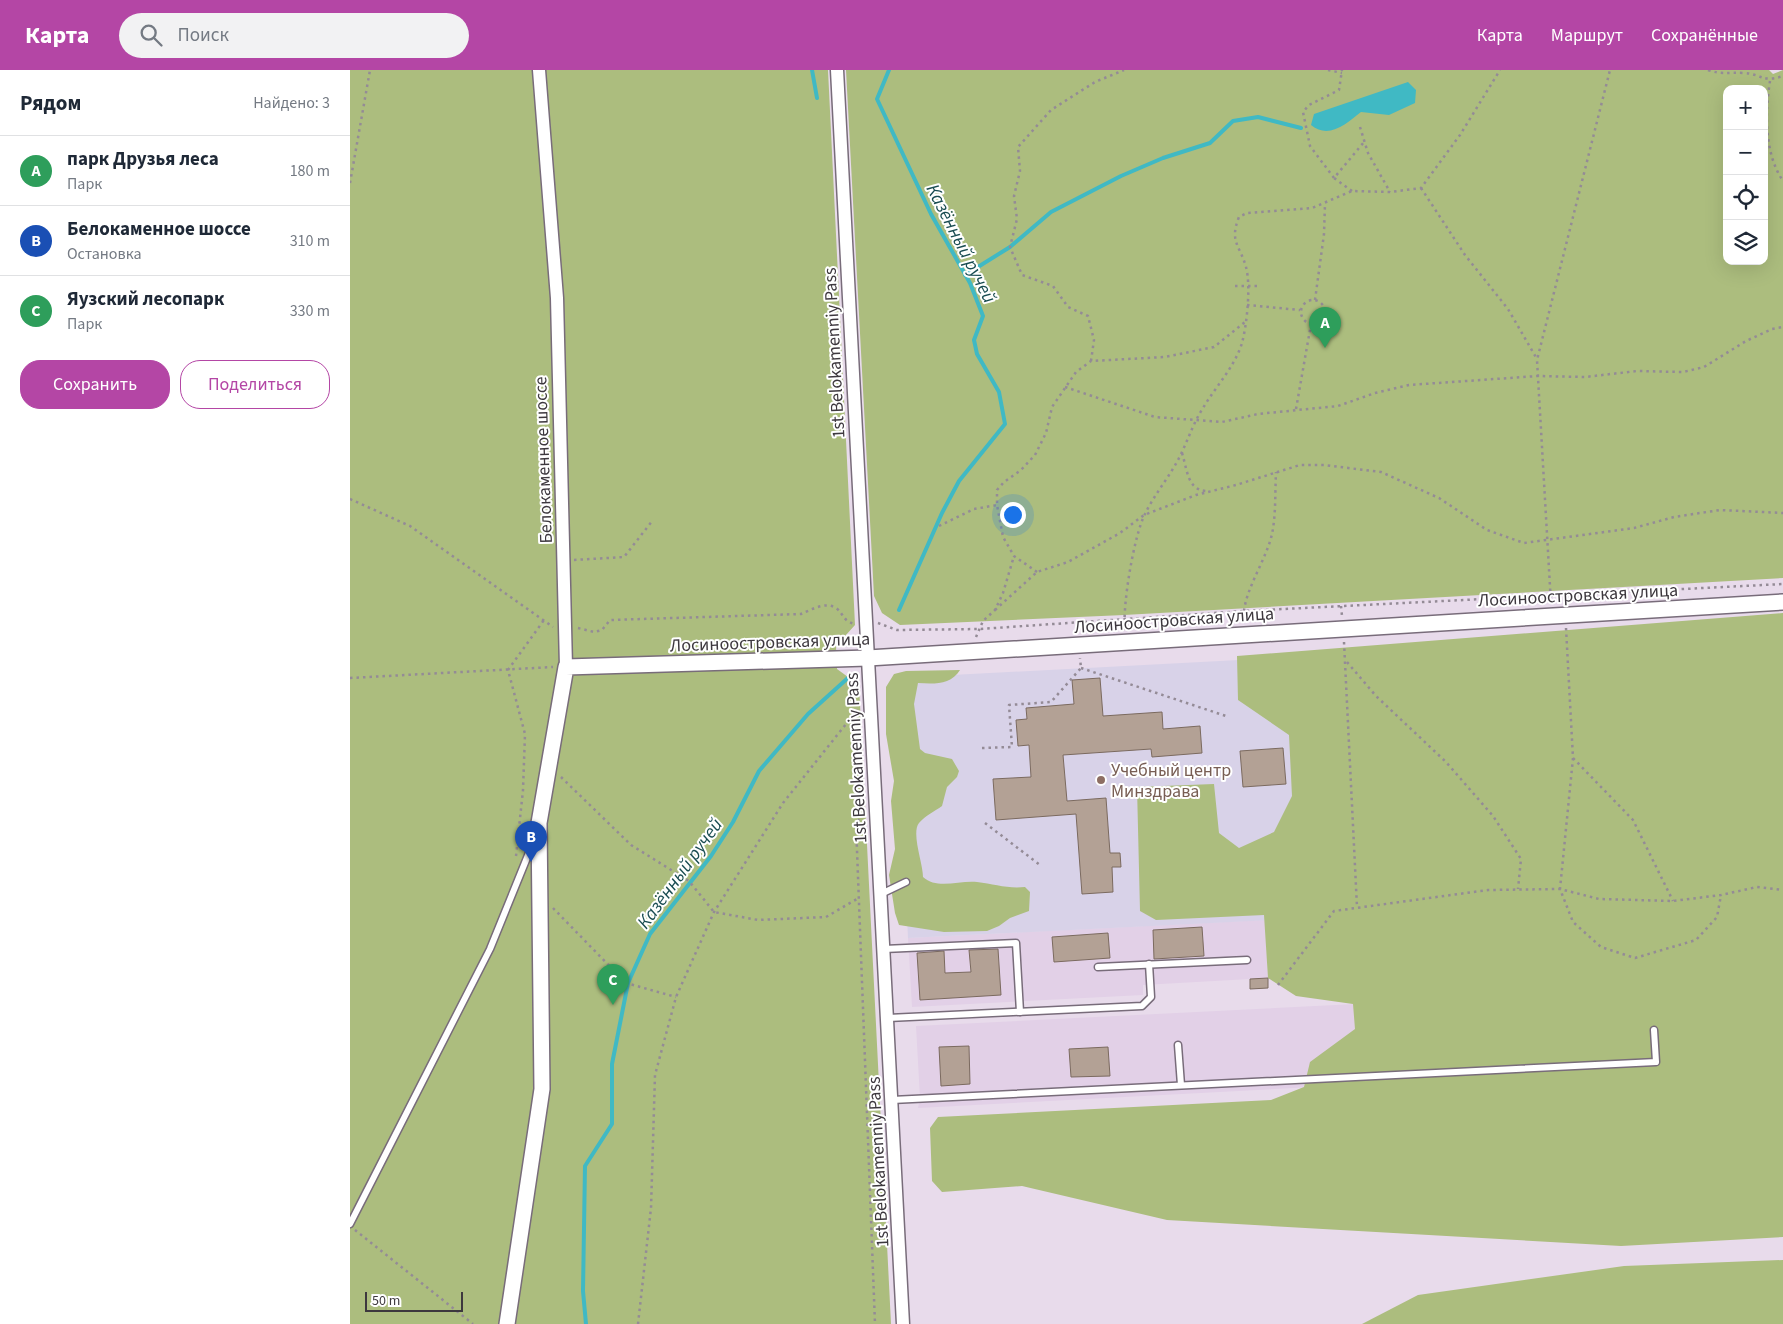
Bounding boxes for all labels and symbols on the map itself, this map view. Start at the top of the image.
water label: Казённый ручей [919,179,1002,308]
street label: 1st Belokamenniy Pass [818,267,851,439]
pin: A [1309,307,1341,348]
street label: Белокаменное шоссе [528,376,559,544]
your location [1000,502,1026,528]
street label: Лосиноостровская улица [1477,578,1679,613]
street label: Лосиноостровская улица [1073,601,1275,640]
street label: Лосиноостровская улица [669,627,871,658]
street label: 1st Belokamenniy Pass [840,672,873,844]
place label: Учебный центр Минздрава [1111,758,1231,804]
marker: Учебный центр Минздрава [1095,774,1107,786]
water label: Казённый ручей [631,813,730,935]
pin: B [515,821,547,862]
pin: C [597,964,629,1005]
street label: 1st Belokamenniy Pass [862,1076,895,1248]
scale bar [365,1289,462,1312]

